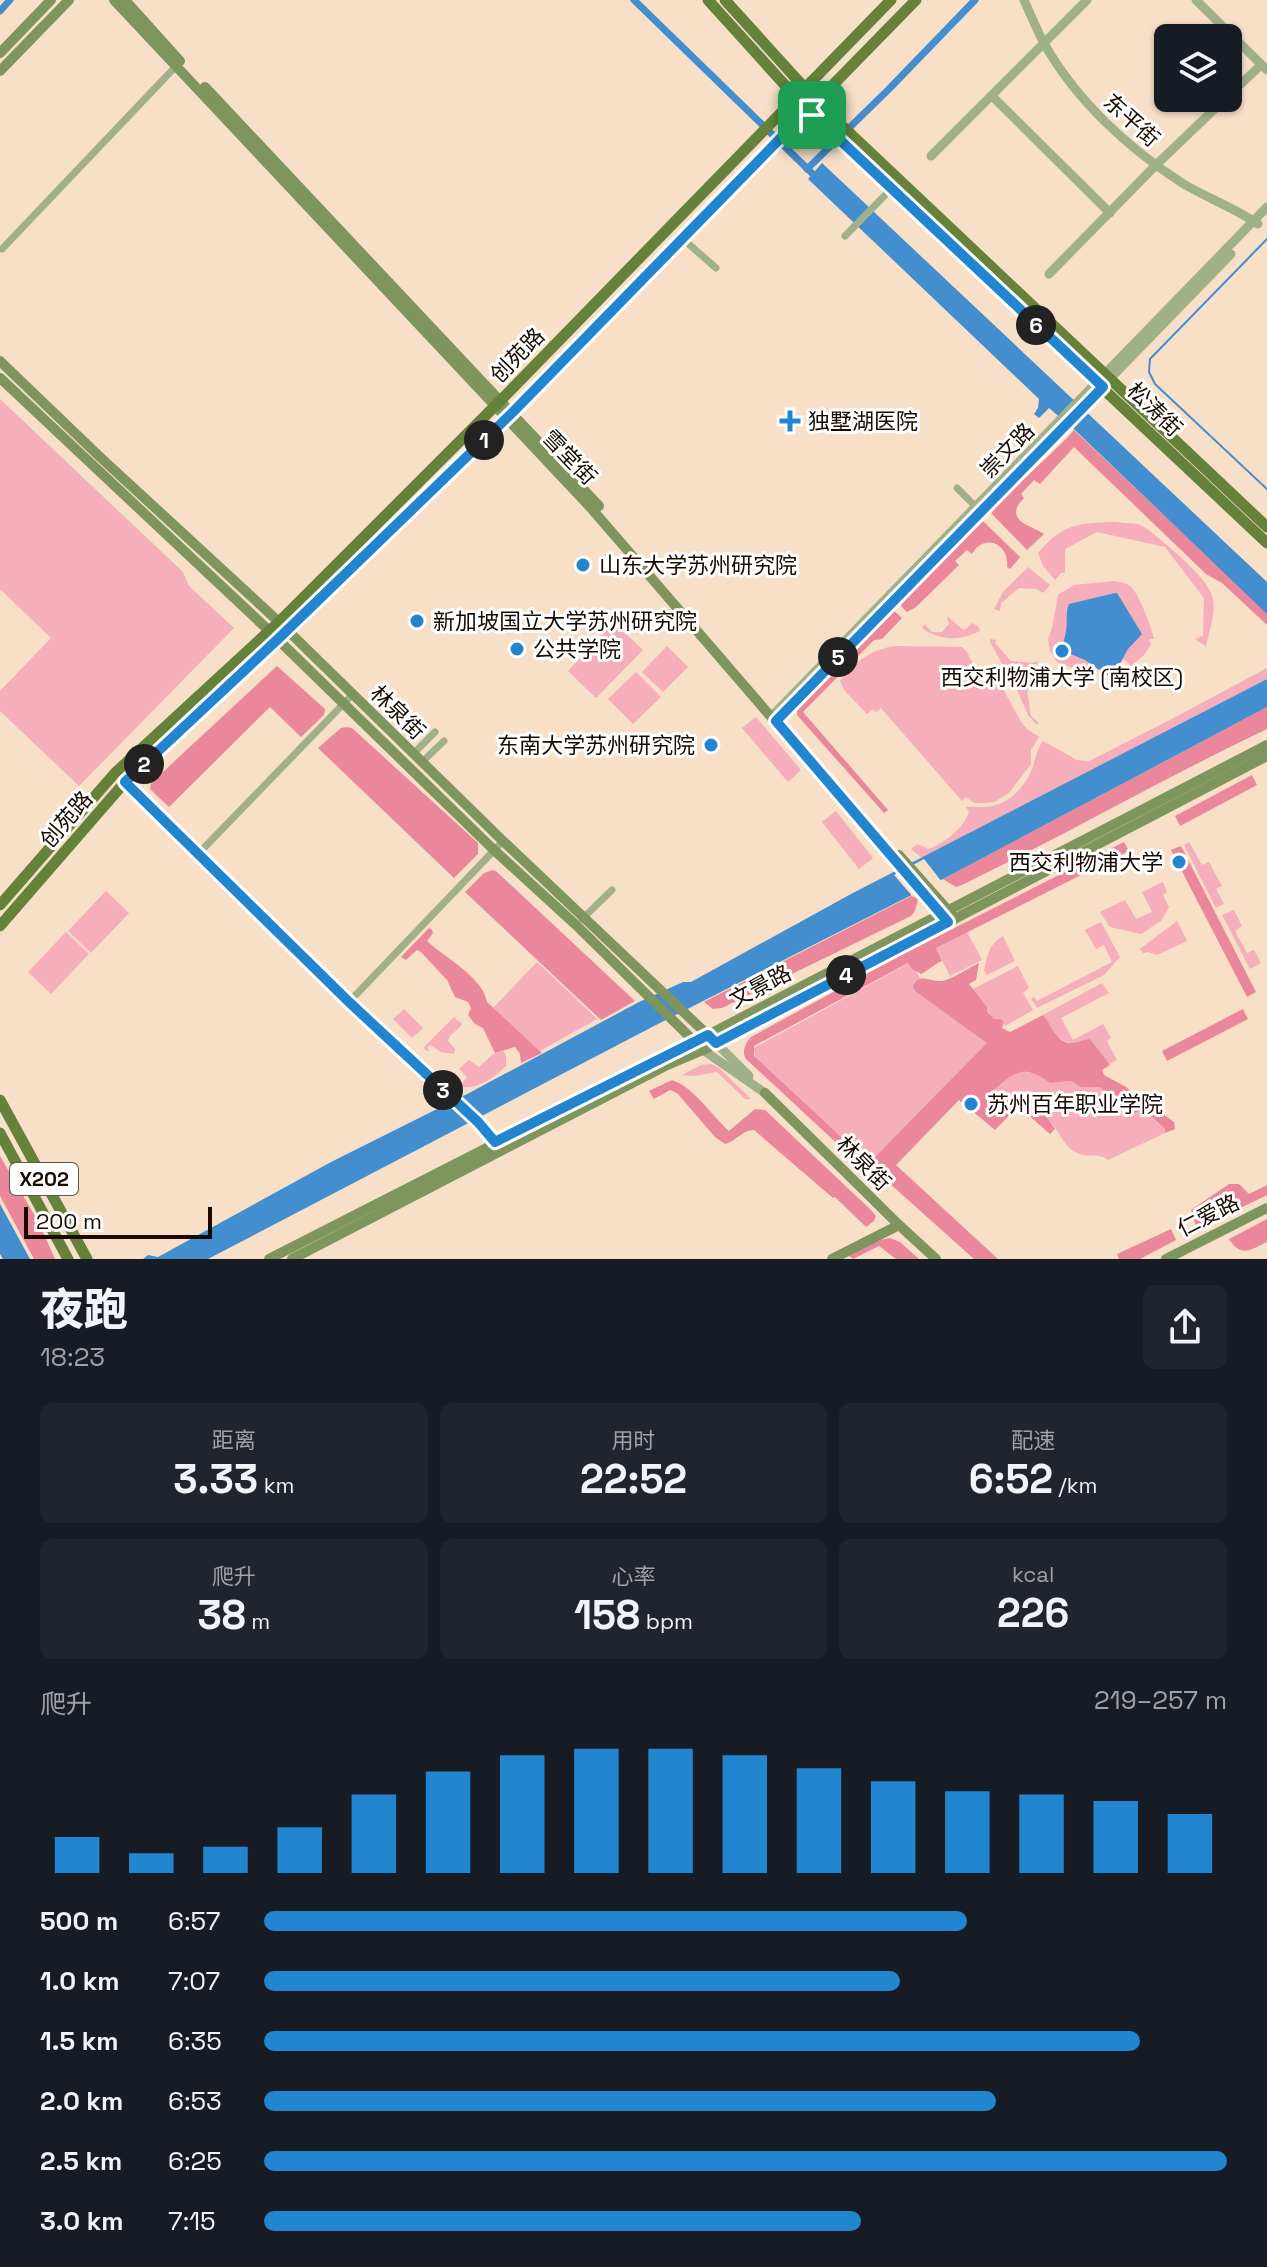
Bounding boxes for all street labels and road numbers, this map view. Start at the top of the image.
street label: 东平街 [1098,88,1166,152]
street label: 创苑路 [484,322,550,388]
street label: 松涛街 [1122,376,1188,442]
street label: 崇文路 [974,417,1040,483]
street label: 雪堂街 [537,424,603,490]
street label: 林泉街 [365,679,431,745]
street label: 创苑路 [34,785,98,853]
street label: 文景路 [724,958,796,1014]
street label: 林泉街 [831,1130,897,1196]
road number: X202 [10,1163,78,1195]
street label: 仁爱路 [1172,1188,1244,1242]

